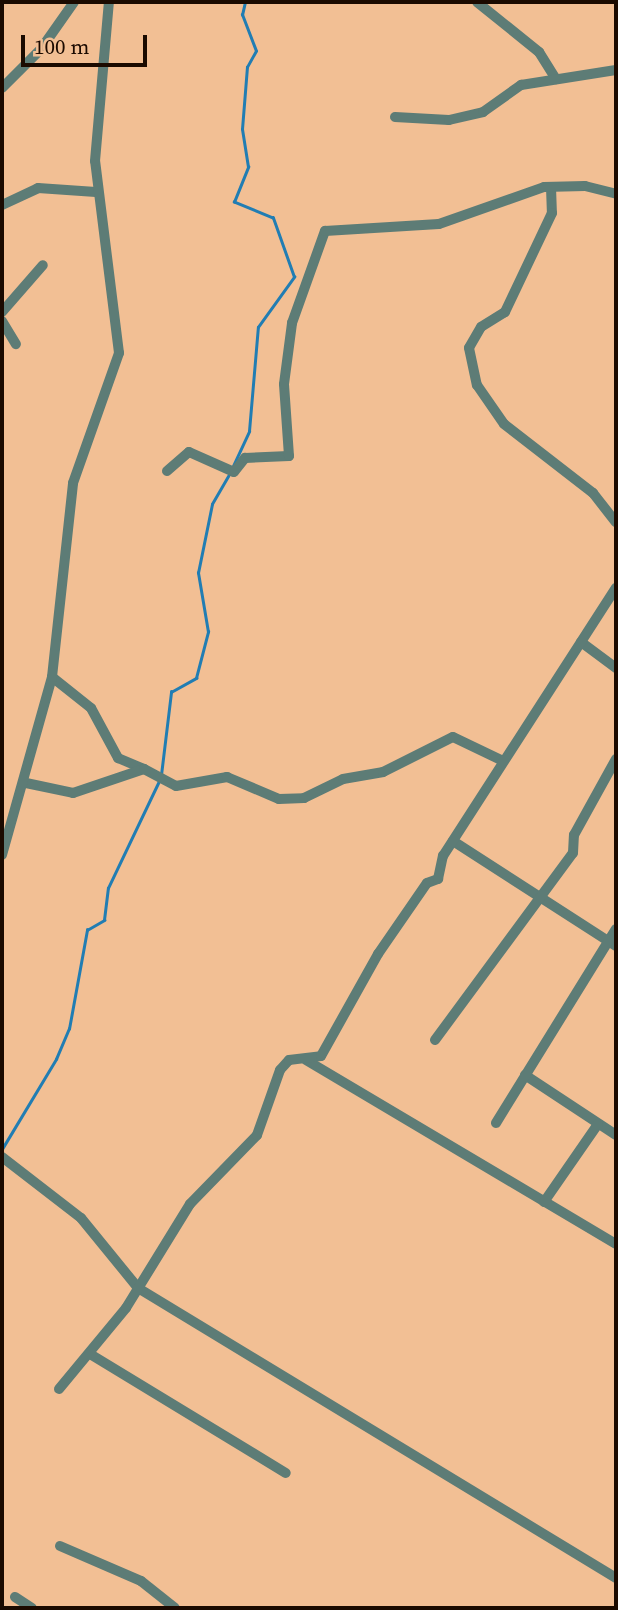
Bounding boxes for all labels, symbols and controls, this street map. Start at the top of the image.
scale bar [24,21,150,65]
text: 100 m [34,32,89,61]

